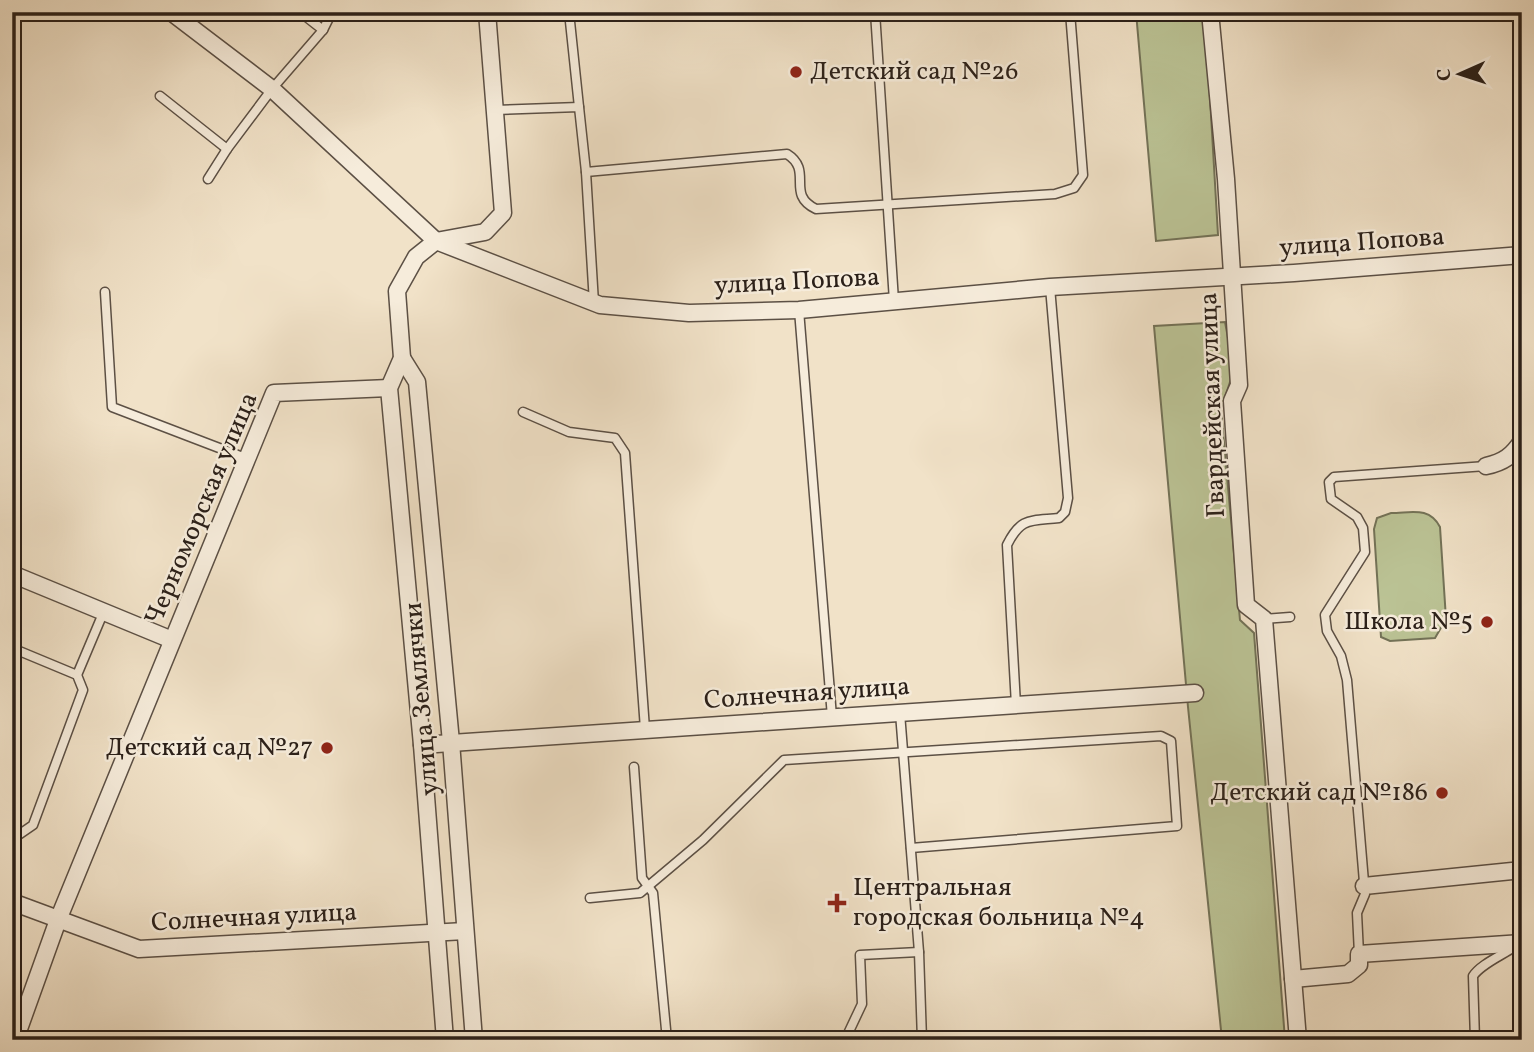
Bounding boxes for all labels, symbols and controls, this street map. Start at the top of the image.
north arrow [1426,38,1496,108]
place label: Детский сад №26 [810,54,1018,90]
marker: Детский сад №26 [788,64,804,80]
text: С [1432,68,1458,82]
street label: улица Попова [1278,219,1446,267]
street label: улица Попова [713,260,881,304]
street label: Гвардейская улица [1191,292,1235,518]
street label: Черноморская улица [137,387,267,631]
street label: улица Землячки [396,601,448,797]
place label: Школа №5 [1344,604,1473,640]
marker: Школа №5 [1479,614,1495,630]
street label: Солнечная улица [703,669,911,719]
place label: Детский сад №27 [106,730,313,766]
marker: Детский сад №27 [319,740,335,756]
place label: Детский сад №186 [1210,775,1428,811]
marker: Детский сад №186 [1434,785,1450,801]
place label: Центральная городская больница №4 [853,870,1145,936]
marker: Центральная городская больница №4 [827,893,847,913]
street label: Солнечная улица [150,895,358,941]

